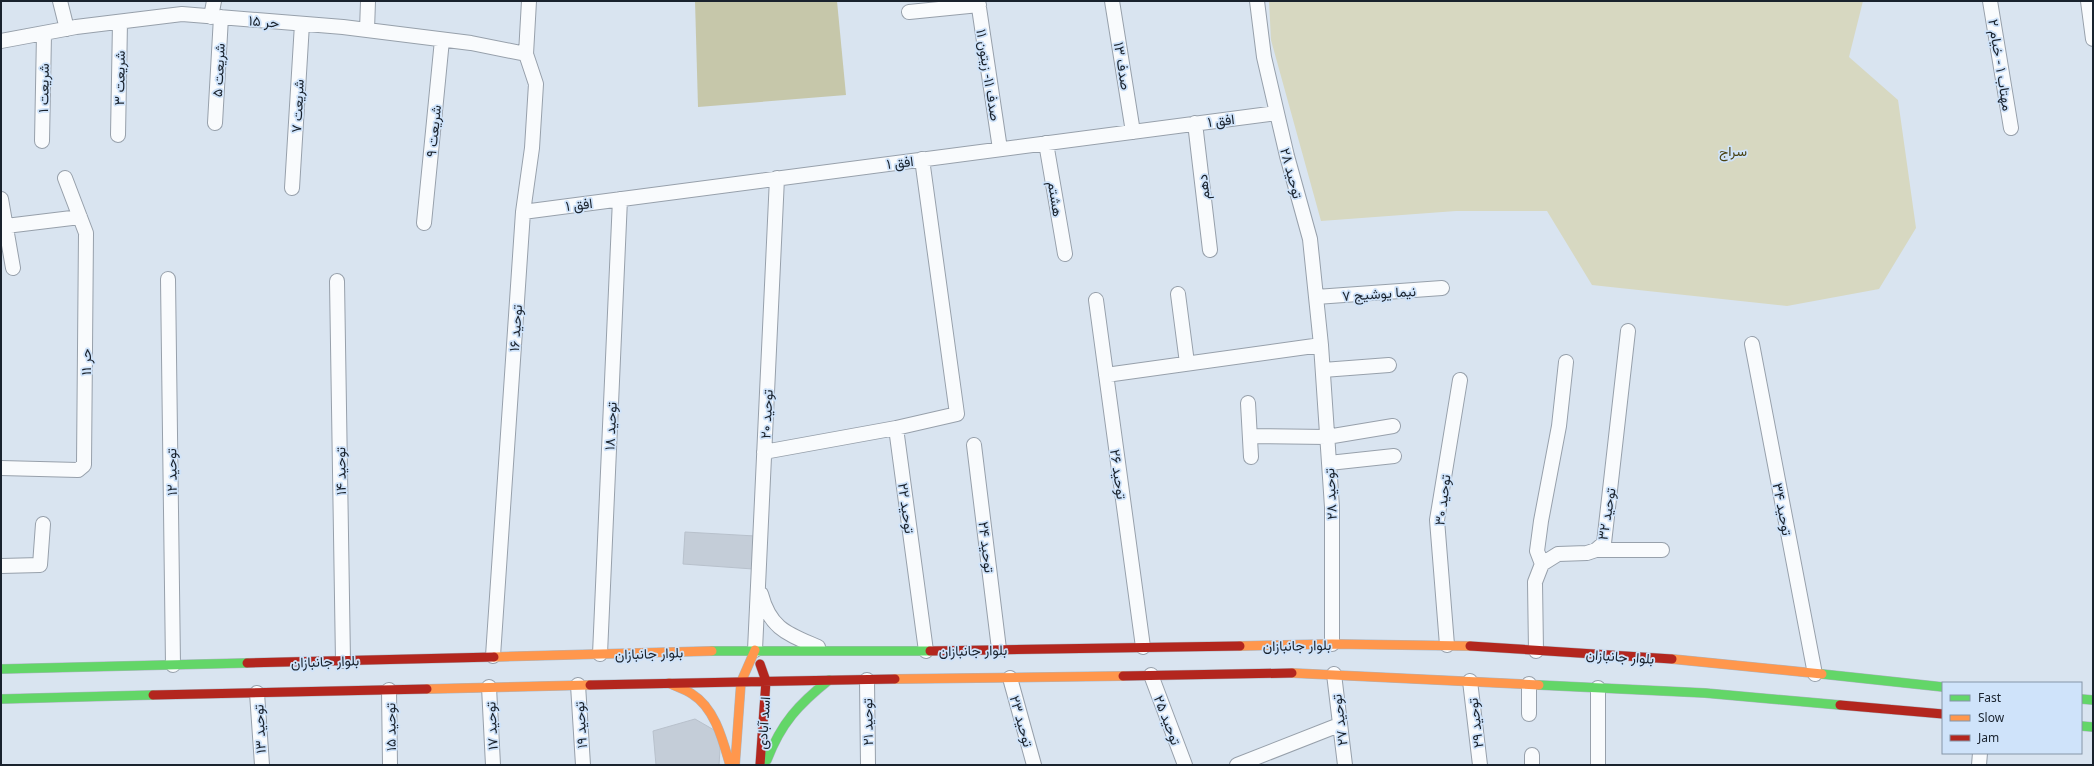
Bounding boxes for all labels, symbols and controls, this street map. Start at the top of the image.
street label: حر ۱۵ [248,10,280,32]
street label: مهتاب ۱ - خیام ۲ [1984,18,2018,112]
street label: صدف ۱۱- زیتون ۱۱ [972,28,1006,123]
street label: صدف ۱۳ [1110,41,1136,92]
street label: شریعت ۵ [207,43,229,97]
street label: شریعت ۳ [109,50,129,106]
street label: شریعت ۱ [33,63,53,113]
street label: شریعت ۷ [286,79,308,133]
street label: شریعت ۹ [421,104,445,158]
street label: افق ۱ [1206,109,1236,131]
park label: سراج [1719,141,1747,162]
street label: توحید ۲۸ [1276,146,1308,200]
street label: افق ۱ [885,151,915,173]
street label: دهم [1192,173,1214,201]
street label: هشتم [1044,180,1068,218]
street label: افق ۱ [564,193,594,215]
street label: نیما یوشیج ۷ [1341,281,1417,307]
street label: توحید ۱۶ [504,304,526,352]
street label: حر ۱۱ [76,349,95,375]
street label: توحید ۲۰ [755,389,777,439]
street label: توحید ۱۸ [599,401,621,451]
street label: توحید ۱۴ [330,447,350,495]
street label: توحید ۱۲ [161,448,181,496]
street label: توحید ۲۶ [1106,448,1132,500]
street label: توحید ۲۸ [1319,468,1341,520]
street label: توحید ۳۰ [1429,473,1455,527]
street label: توحید ۳۴ [1769,481,1797,537]
street label: توحید ۲۲ [894,482,920,534]
street label: توحید ۳۲ [1592,487,1620,541]
street label: توحید ۲۴ [974,520,1000,574]
street label: بلوار جانبازان [1263,635,1331,655]
street label: بلوار جانبازان [939,640,1007,660]
street label: بلوار جانبازان [614,642,684,664]
street label: بلوار جانبازان [1585,644,1655,668]
street label: بلوار جانبازان [290,650,360,672]
legend [1942,682,2082,754]
text: Fast [1978,689,2002,706]
street label: توحید ۲۵ [1150,692,1186,748]
street label: توحید ۲۳ [1006,693,1038,749]
street label: توحید ۲۷ [1326,693,1352,747]
street label: اسد آبادی [752,696,774,750]
street label: توحید ۲۹ [1463,697,1487,749]
street label: توحید ۲۱ [857,698,877,746]
street label: توحید ۱۷ [480,701,502,751]
street label: توحید ۱۹ [569,701,591,749]
street label: توحید ۱۵ [380,703,400,751]
street label: توحید ۱۳ [248,704,270,754]
text: Slow [1978,709,2005,726]
text: Jam [1977,729,1999,746]

